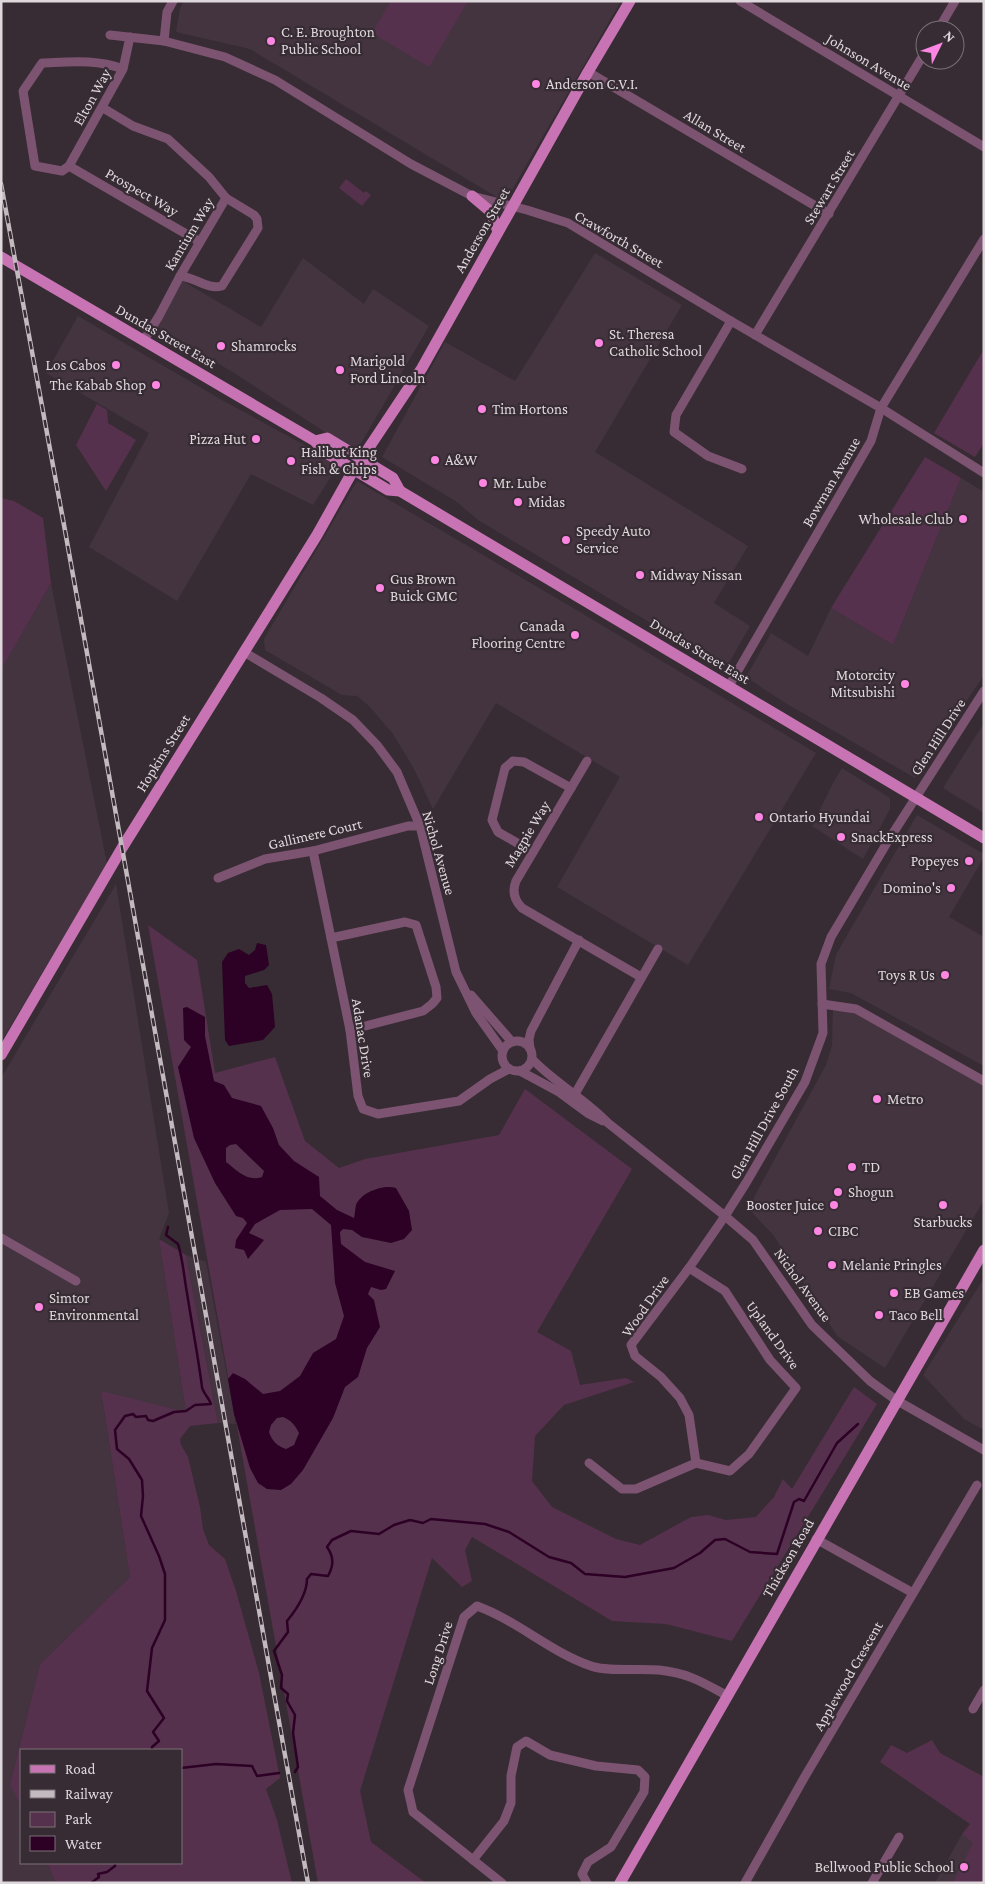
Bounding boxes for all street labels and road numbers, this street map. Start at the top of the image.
street label: Johnson Avenue [821,29,915,95]
street label: Elton Way [70,66,115,129]
street label: Allan Street [681,106,750,156]
street label: Stewart Street [800,146,858,227]
street label: Prospect Way [102,165,181,220]
street label: Anderson Street [451,184,513,275]
street label: Kantium Way [161,195,218,274]
street label: Crawforth Street [572,207,667,271]
street label: Dundas Street East [113,301,220,372]
street label: Bowman Avenue [799,434,863,530]
street label: Dundas Street East [647,615,754,688]
street label: Glen Hill Drive [907,695,969,778]
street label: Hopkins Street [133,711,195,795]
street label: Magpie Way [501,798,554,871]
street label: Nichol Avenue [419,809,459,897]
street label: Gallimere Court [267,815,364,853]
street label: Adanac Drive [349,997,377,1079]
street label: Glen Hill Drive South [726,1064,802,1182]
street label: Nichol Avenue [771,1245,835,1325]
street label: Wood Drive [618,1272,672,1340]
street label: Upland Drive [742,1298,803,1373]
street label: Thickson Road [759,1516,817,1600]
street label: Applewood Crescent [810,1618,887,1734]
street label: Long Drive [420,1619,457,1687]

